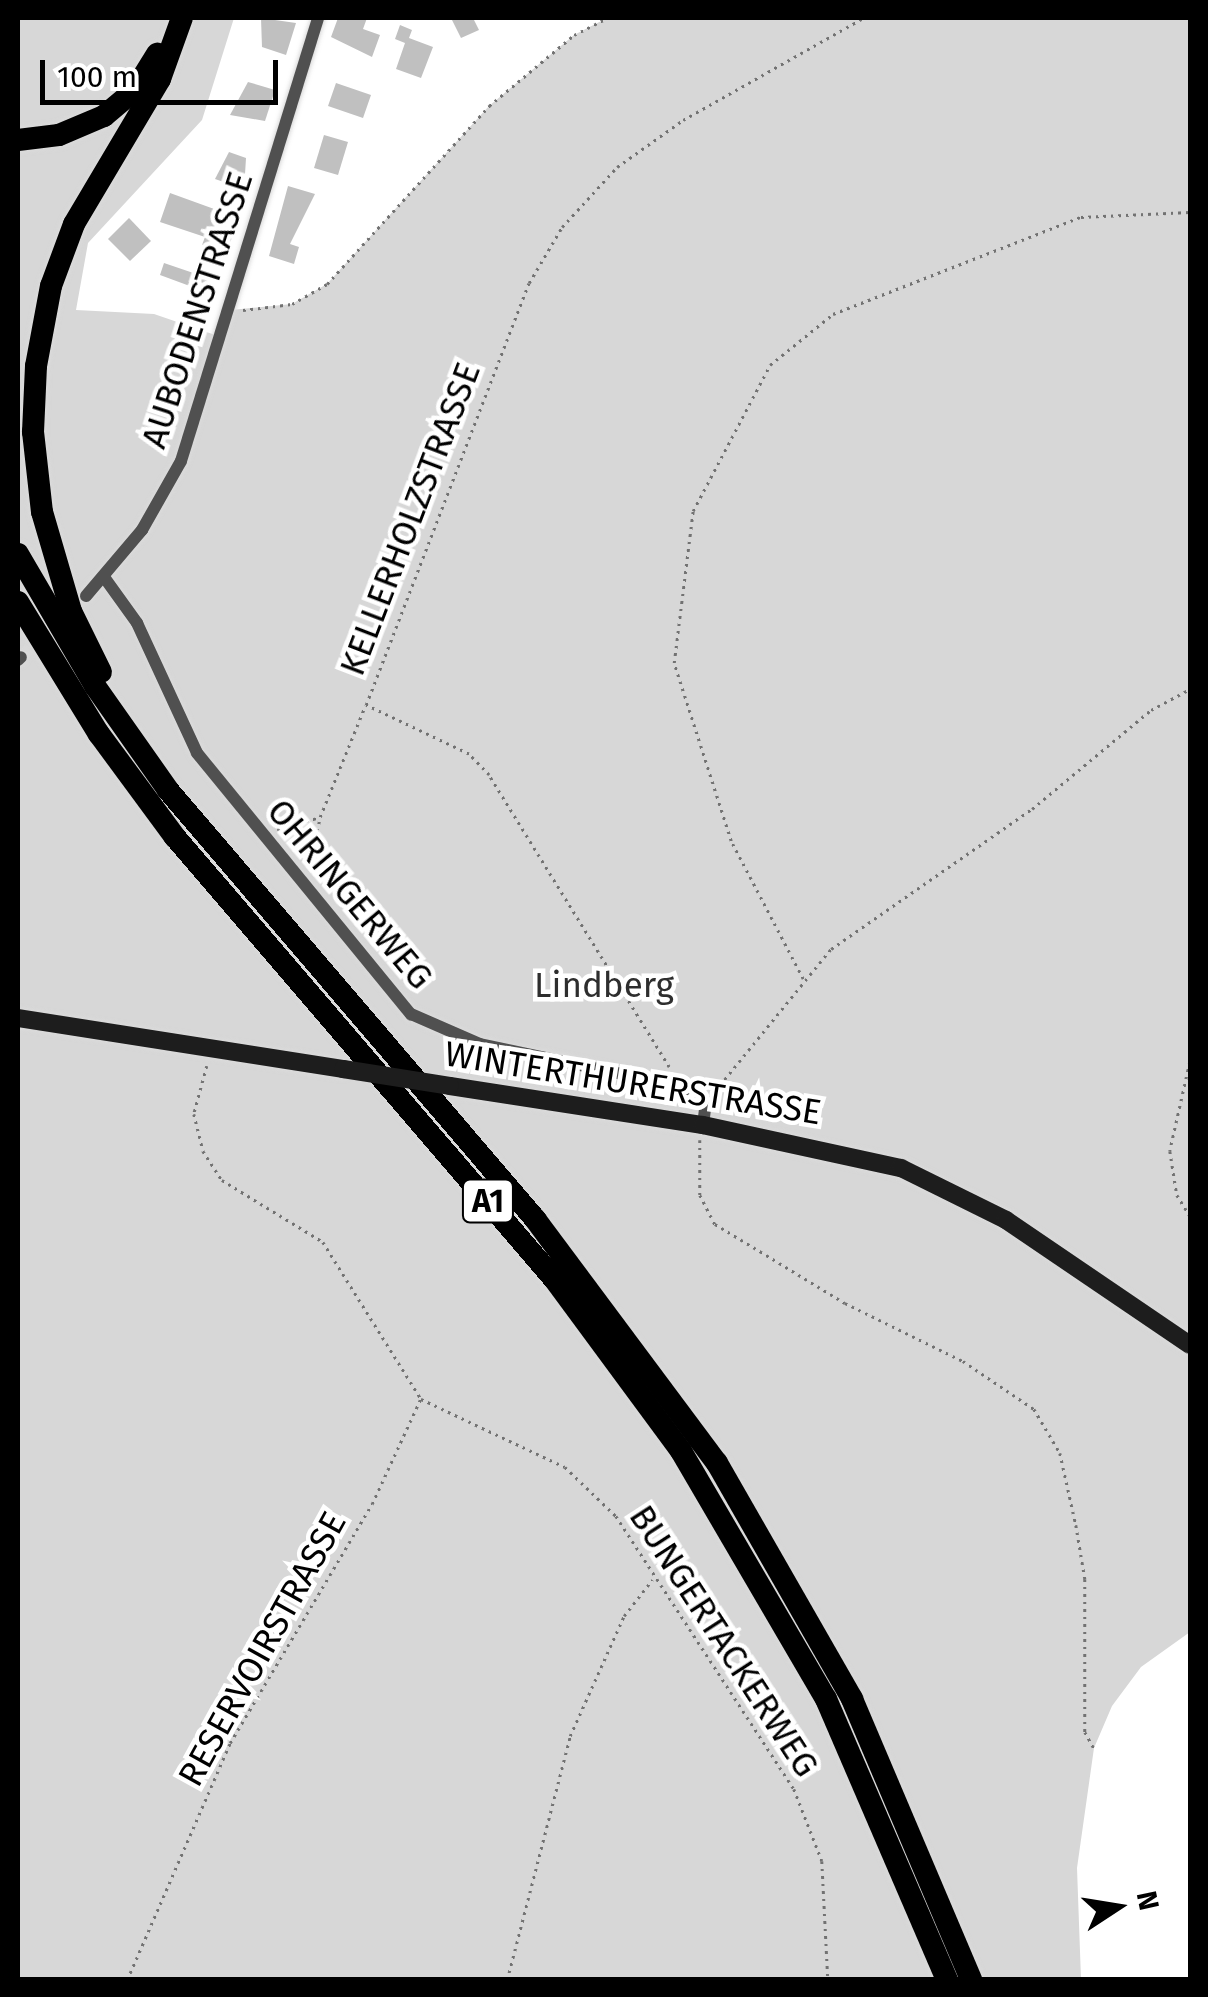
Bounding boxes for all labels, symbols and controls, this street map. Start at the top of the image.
scale bar [45,40,282,102]
text: 100 m [57,59,137,95]
street label: AUBODENSTRASSE [133,167,261,453]
street label: KELLERHOLZSTRASSE [331,357,489,681]
street label: OHRINGERWEG [258,791,442,997]
park label: Lindberg [534,964,674,1006]
street label: WINTERTHURERSTRASSE [442,1033,824,1133]
road number: A1 [460,1174,516,1228]
street label: BUNGERTACKERWEG [621,1497,827,1785]
street label: RESERVOIRSTRASSE [169,1505,355,1793]
north arrow [1068,1857,1168,1957]
text: N [1130,1888,1166,1913]

